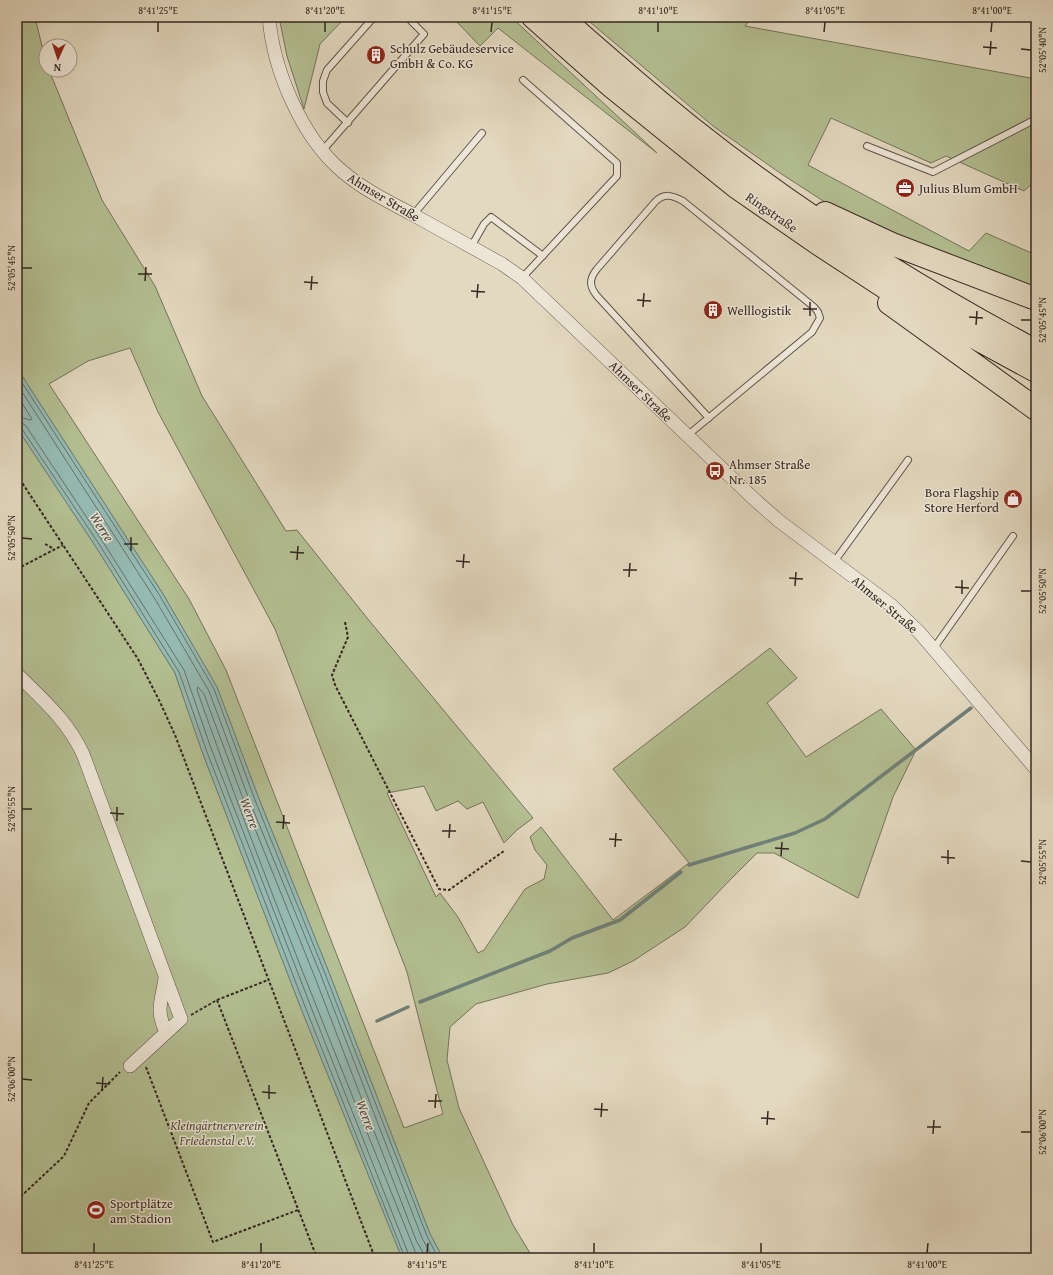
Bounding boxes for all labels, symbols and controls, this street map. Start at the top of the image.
text: 8°41'25"E [138,3,178,18]
text: 8°41'20"E [305,3,345,18]
text: 8°41'15"E [472,3,512,18]
text: 8°41'10"E [638,3,678,18]
text: 8°41'05"E [805,3,845,18]
text: 8°41'00"E [972,3,1012,18]
text: 52°05'40"N [1035,27,1050,73]
north arrow [38,38,78,78]
place label: Schulz Gebäudeservice GmbH & Co. KG [390,39,514,73]
building icon: Schulz Gebäudeservice GmbH & Co. KG [365,44,387,66]
text: N [53,60,62,76]
street label: Ahmser Straße [344,168,423,227]
office icon: Julius Blum GmbH [894,177,916,199]
place label: Julius Blum GmbH [917,179,1018,198]
street label: Ringstraße [742,187,802,237]
text: 52°05'45"N [4,245,19,291]
text: 52°05'45"N [1035,297,1050,343]
building icon: Welllogistik [702,299,724,321]
place label: Welllogistik [727,301,792,320]
street label: Ahmser Straße [605,356,677,426]
place label: Ahmser Straße Nr. 185 [729,455,810,489]
bus stop icon: Ahmser Straße Nr. 185 [704,460,726,482]
place label: Bora Flagship Store Herford [924,483,999,517]
shop icon: Bora Flagship Store Herford [1002,488,1024,510]
water label: Werre [85,508,119,546]
text: 52°05'50"N [4,515,19,561]
text: 52°05'50"N [1035,568,1050,614]
street label: Ahmser Straße [847,571,922,638]
text: 52°05'55"N [4,786,19,832]
water label: Werre [235,795,265,832]
text: 52°05'55"N [1035,839,1050,885]
text: 52°06'00"N [4,1056,19,1102]
water label: Werre [351,1097,381,1134]
text: 52°06'00"N [1035,1109,1050,1155]
park label: Kleingärtnerverein Friedenstal e.V. [169,1116,264,1150]
place label: Sportplätze am Stadion [110,1194,173,1228]
sports icon: Sportplätze am Stadion [85,1199,107,1221]
text: 8°41'25"E [74,1257,114,1272]
text: 8°41'20"E [241,1257,281,1272]
text: 8°41'15"E [407,1257,447,1272]
text: 8°41'10"E [574,1257,614,1272]
text: 8°41'05"E [741,1257,781,1272]
text: 8°41'00"E [907,1257,947,1272]

